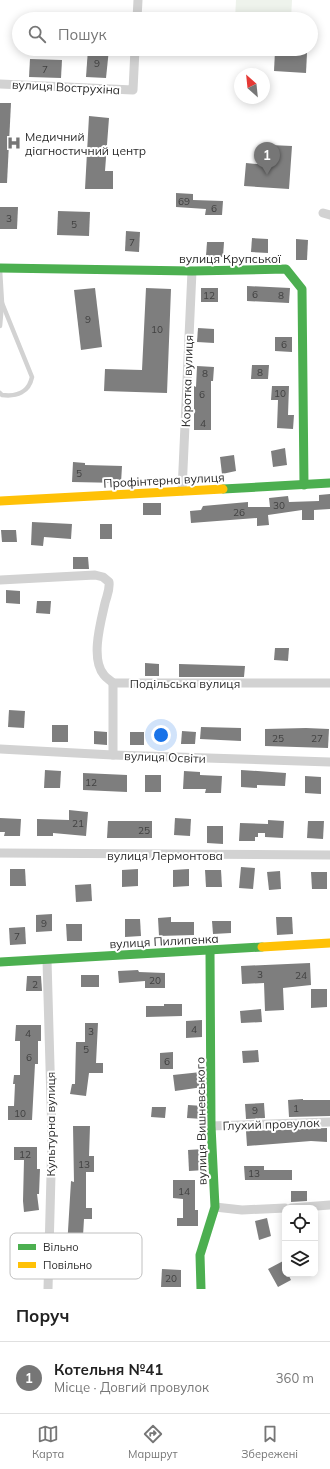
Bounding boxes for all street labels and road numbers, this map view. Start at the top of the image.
street label: вулиця Вострухіна [11,77,121,97]
street label: вулиця Крупської [179,251,282,266]
street label: Коротка вулиця [178,335,196,427]
street label: Профінтерна вулиця [103,469,225,491]
street label: Подільська вулиця [130,676,240,691]
street label: вулиця Освіти [124,748,206,766]
street label: вулиця Лермонтова [107,848,223,863]
street label: вулиця Пилипенка [109,931,219,951]
street label: вулиця Вишневського [192,1057,210,1185]
street label: Культурна вулиця [43,1072,58,1176]
street label: Глухий провулок [222,1115,320,1133]

